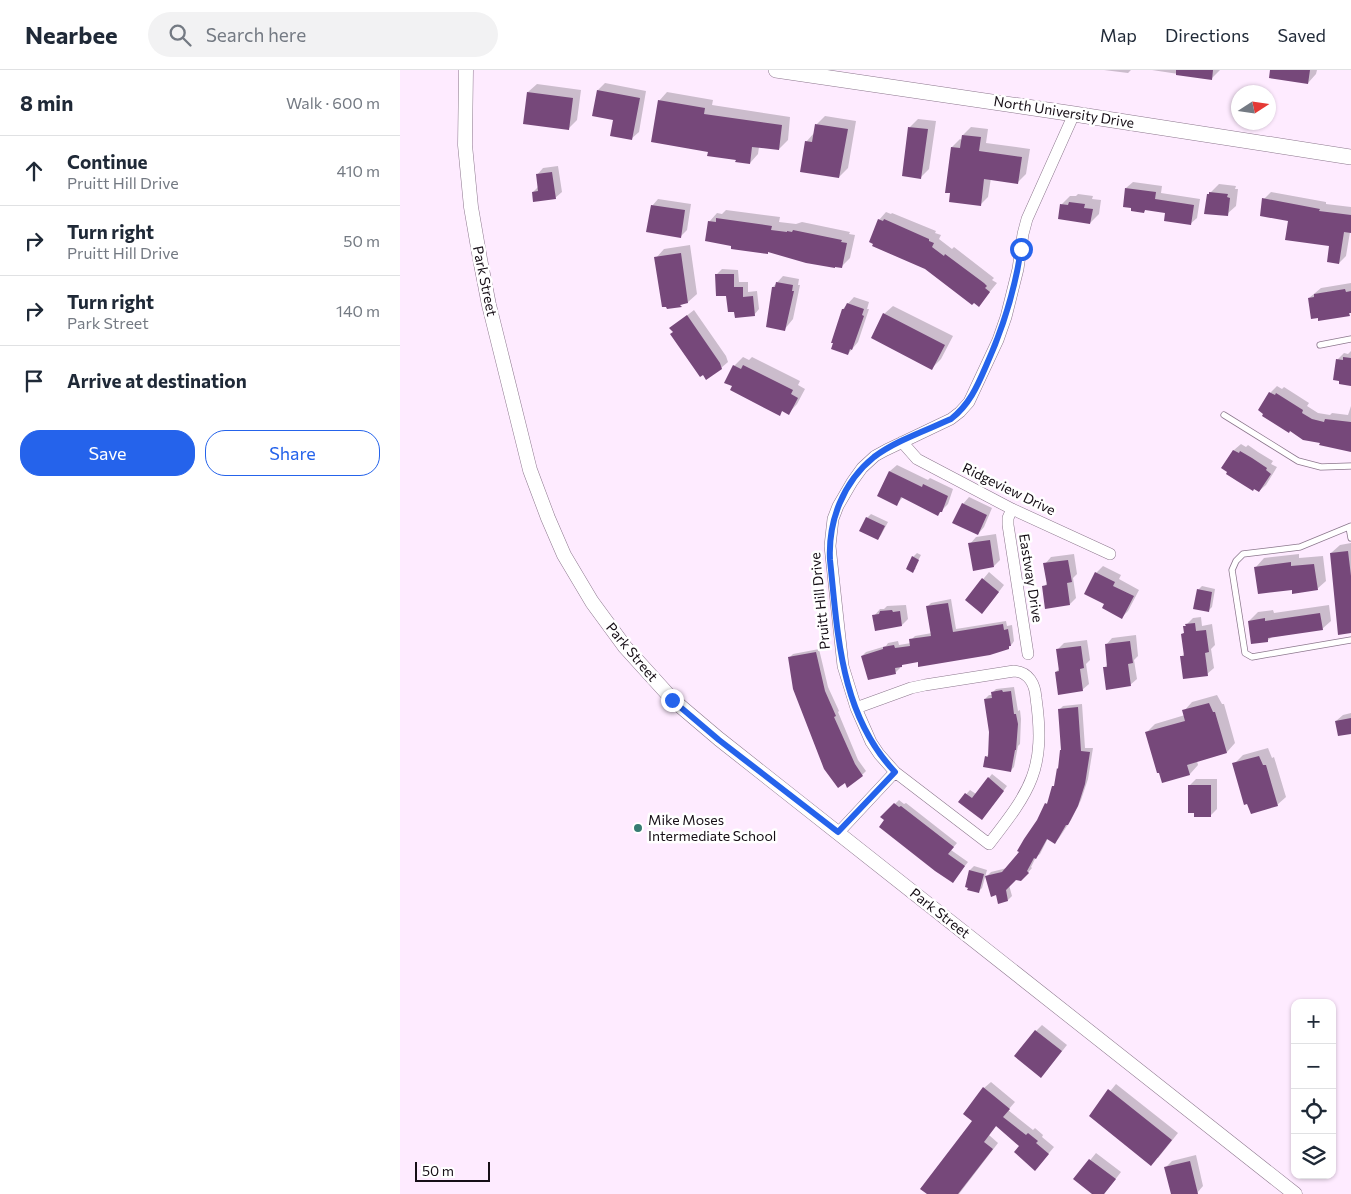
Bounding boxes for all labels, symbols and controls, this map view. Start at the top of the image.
search box [148,12,498,57]
text: Nearbee [25,20,118,49]
icon: search [166,21,194,49]
text: Search here [206,23,306,46]
text: Map [1100,24,1137,46]
text: Directions [1165,24,1249,46]
text: Saved [1277,24,1326,46]
north arrow [1231,85,1276,130]
text: 8 min [20,90,73,115]
street label: North University Drive [993,92,1136,131]
text: Walk · 600 m [286,93,380,112]
text: Continue [67,150,147,173]
icon: ahead [20,157,48,185]
text: 410 m [337,161,380,180]
text: Pruitt Hill Drive [67,173,179,192]
text: Turn right [67,220,154,243]
icon: right [20,227,48,255]
text: 50 m [343,231,380,250]
route start [1010,238,1033,261]
text: Pruitt Hill Drive [67,243,179,262]
street label: Park Street [470,244,501,318]
text: Turn right [67,290,154,313]
icon: right [20,297,48,325]
text: 140 m [336,301,380,320]
text: Park Street [67,313,149,332]
icon: arrive [20,367,48,395]
text: Arrive at destination [67,369,247,392]
button: Save [20,430,195,476]
button: Share [205,430,380,476]
street label: Ridgeview Drive [960,459,1059,518]
street label: Eastway Drive [1016,532,1047,624]
street label: Pruitt Hill Drive [806,552,833,651]
street label: Park Street [603,619,662,685]
route end [661,689,684,712]
place label: Mike Moses Intermediate School [648,811,776,844]
marker: Mike Moses Intermediate School [632,822,644,834]
street label: Park Street [907,884,974,941]
map controls [1291,999,1336,1179]
button: + [1291,999,1336,1044]
button: − [1291,1044,1336,1089]
button: locate [1291,1089,1336,1134]
button: layers [1291,1134,1336,1179]
scale bar [415,1159,490,1182]
text: 50 m [422,1162,454,1179]

